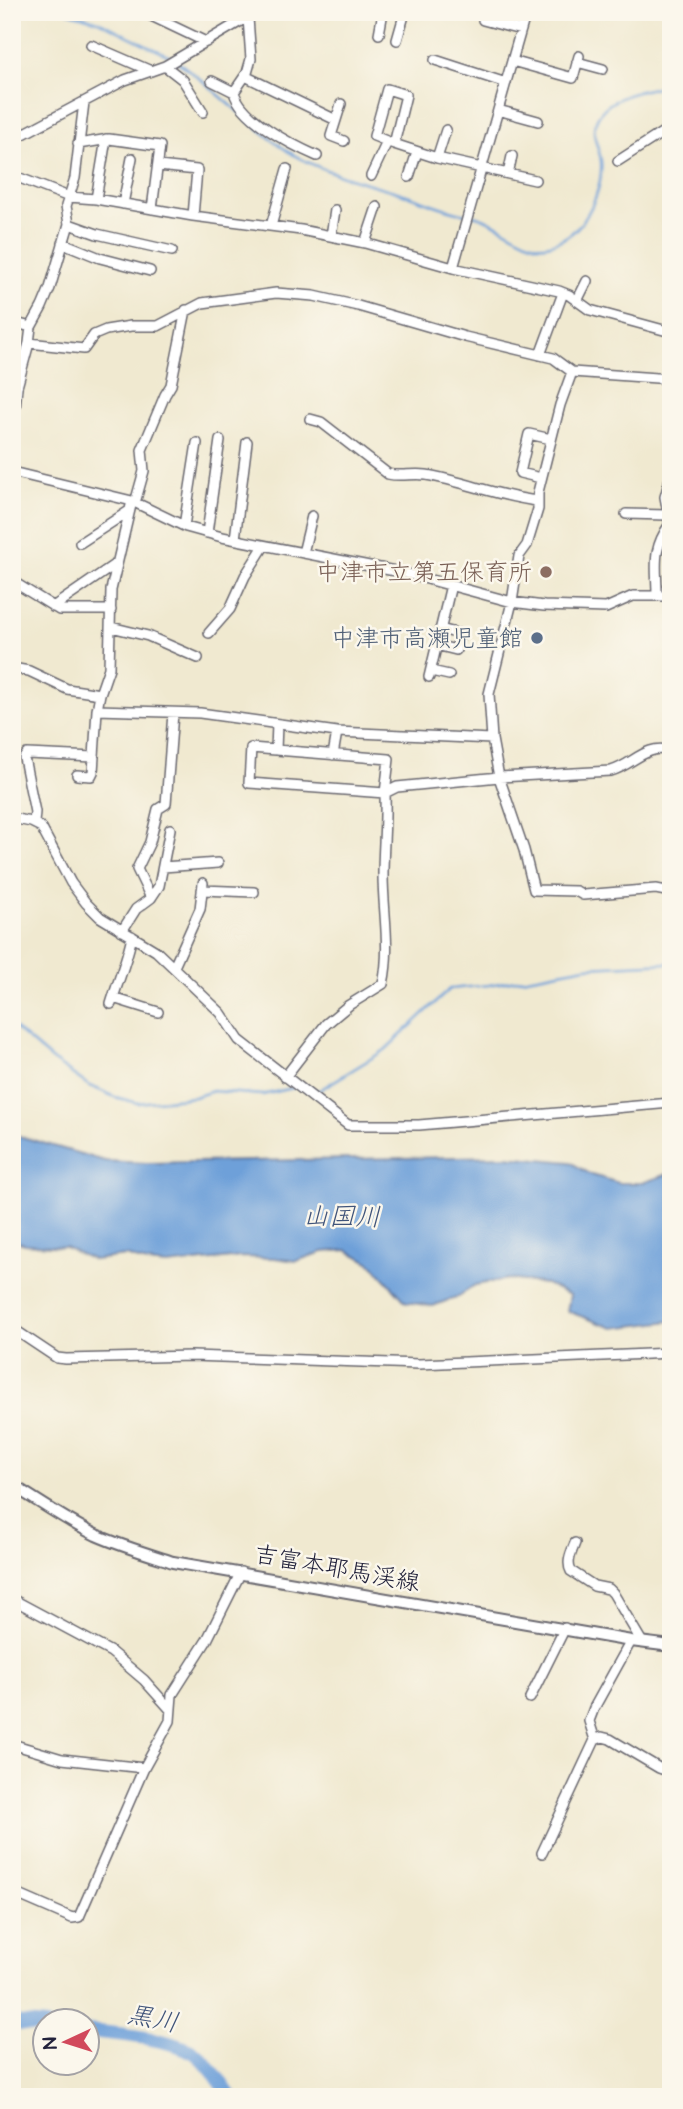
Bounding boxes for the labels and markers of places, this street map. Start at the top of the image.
place label: 中津市立第五保育所 [316,556,532,590]
marker: 中津市立第五保育所 [538,564,554,580]
place label: 中津市高瀬児童館 [331,622,523,656]
marker: 中津市高瀬児童館 [529,630,545,646]

